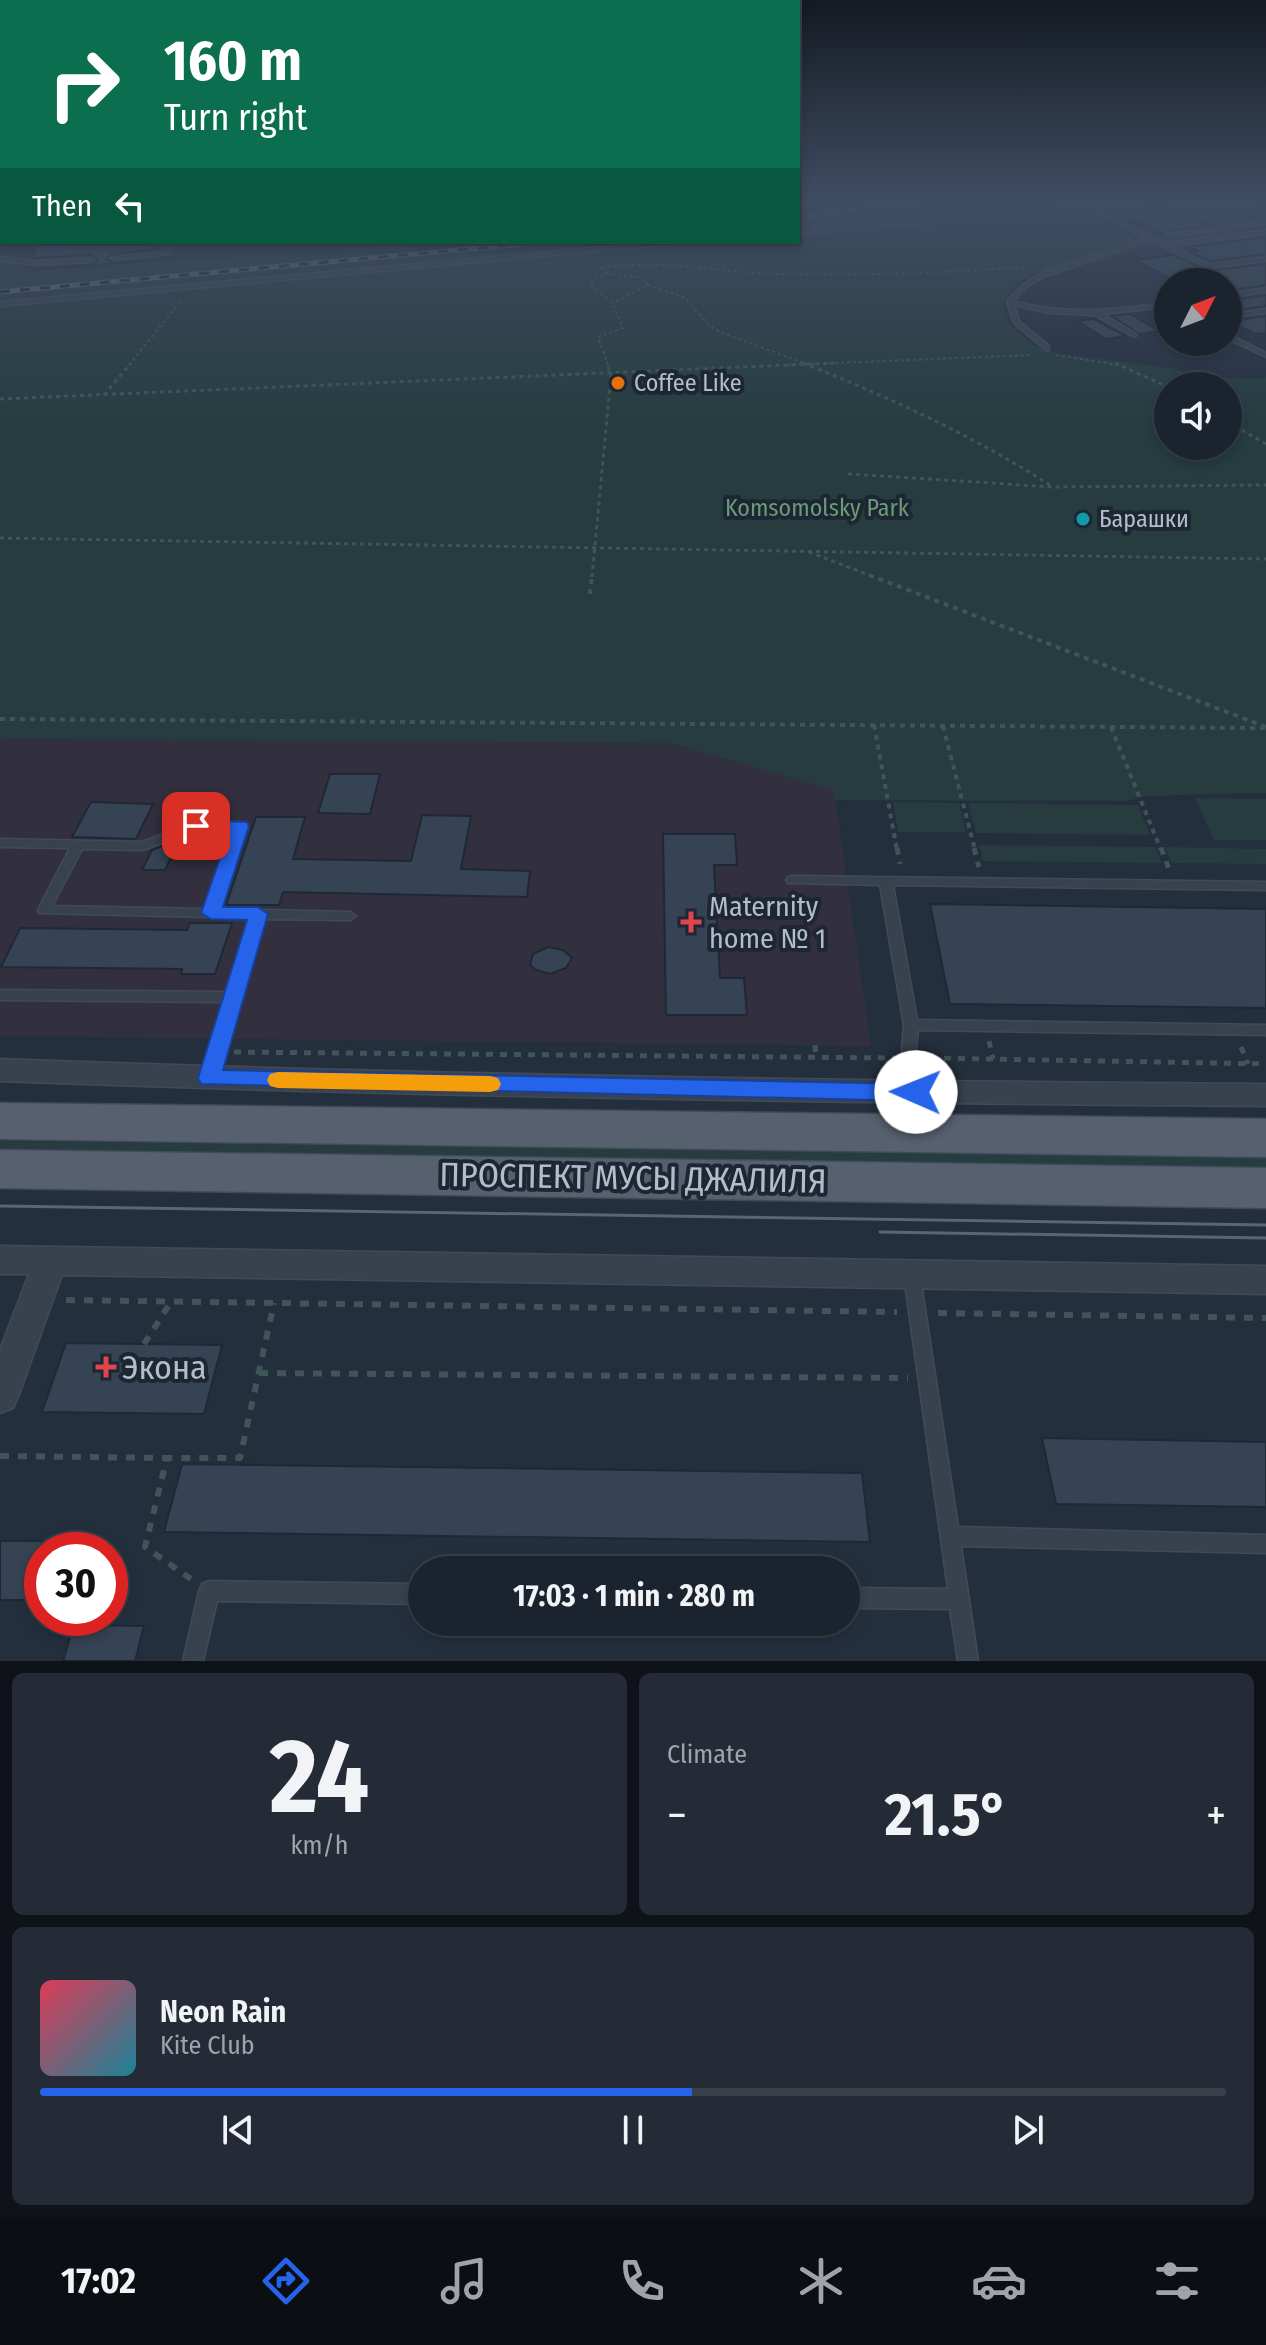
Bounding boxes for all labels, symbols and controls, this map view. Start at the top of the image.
text: 160 m [164,28,302,95]
icon: right [32,32,136,136]
text: Turn right [164,96,307,140]
icon: left [108,184,152,228]
text: Then [32,188,92,224]
north arrow [1154,268,1242,356]
map controls [1154,268,1242,460]
place label: Coffee Like [634,369,742,397]
button: sound [1154,372,1242,460]
marker: Coffee Like [609,374,627,392]
park label: Komsomolsky Park [725,494,910,522]
place label: Барашки [1099,505,1189,533]
marker: Барашки [1074,510,1092,528]
pin [162,792,230,860]
icon: arrive [174,804,218,848]
place label: Maternity home № 1 [709,890,826,955]
marker: Maternity home № 1 [680,911,702,933]
position arrow [874,1050,958,1134]
street label: ПРОСПЕКТ МУСЫ ДЖАЛИЛЯ [439,1154,827,1202]
place label: Экона [122,1347,207,1388]
marker: Экона [97,1358,115,1376]
speed limit sign: 30 [24,1532,128,1636]
text: 17:03 · 1 min · 280 m [513,1578,755,1614]
text: 24 [270,1715,369,1840]
text: Climate [667,1739,747,1770]
text: 21.5° [885,1779,1008,1851]
text: − [667,1789,687,1842]
text: + [1206,1789,1226,1842]
text: km/h [291,1830,348,1861]
text: Neon Rain [160,1994,286,2030]
text: Kite Club [160,2030,255,2061]
icon: previous [216,2108,260,2152]
icon: pause [611,2108,655,2152]
icon: next [1006,2108,1050,2152]
icon: directions [258,2253,314,2309]
icon: music [436,2253,492,2309]
icon: phone [614,2253,670,2309]
icon: climate [793,2253,849,2309]
icon: car [971,2253,1027,2309]
icon: filters [1149,2253,1205,2309]
text: 17:02 [61,2259,136,2303]

